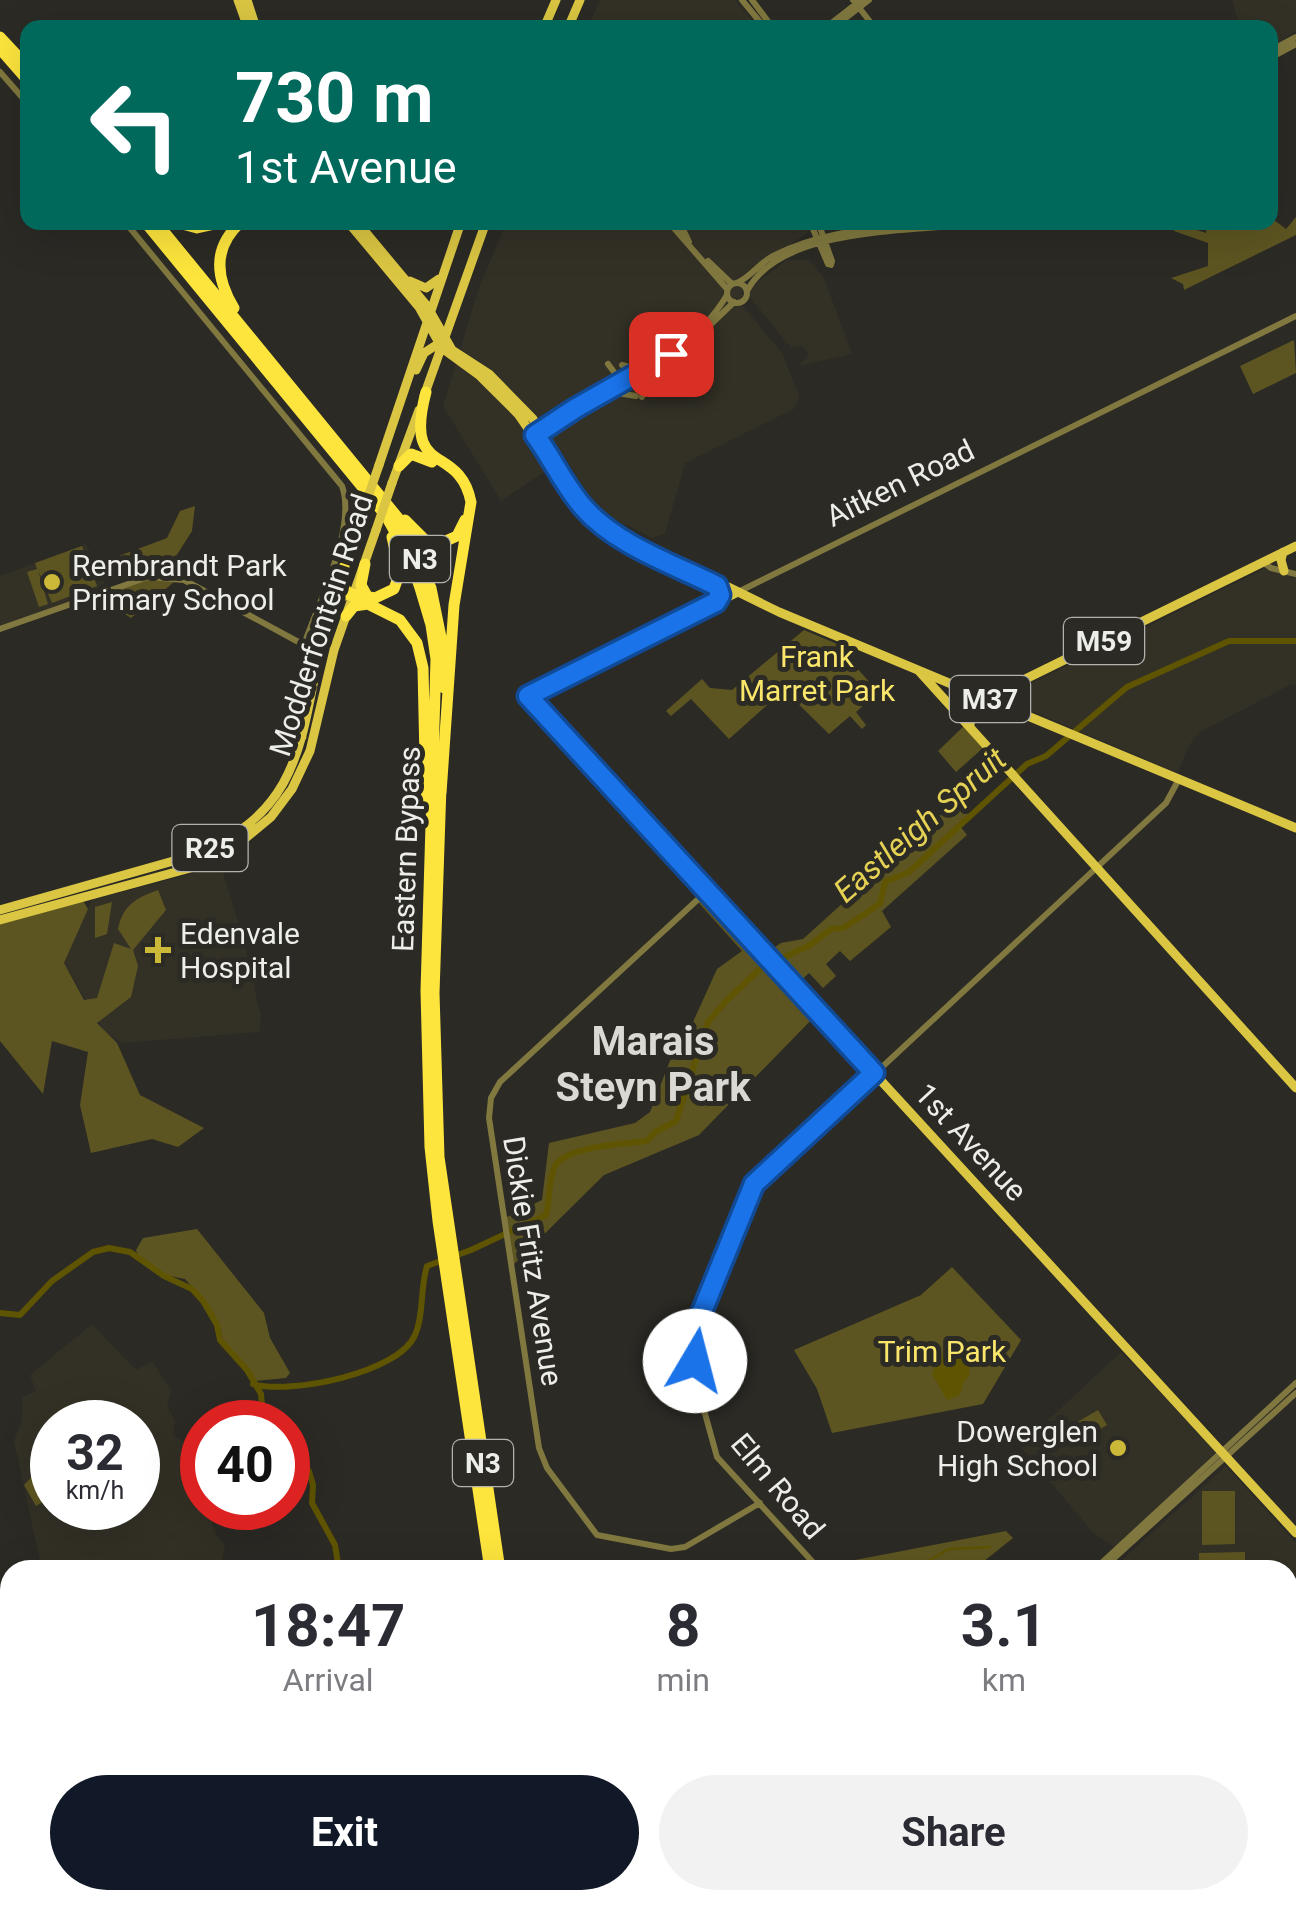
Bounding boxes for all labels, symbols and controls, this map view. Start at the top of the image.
text: 730 m [235,57,434,139]
icon: left [70,60,200,190]
text: 1st Avenue [235,141,457,194]
pin [629,312,714,397]
icon: arrive [644,327,699,382]
street label: Aitken Road [820,432,980,534]
street label: Modderfontein Road [262,490,380,760]
road number: N3 [390,536,450,582]
place label: Rembrandt Park Primary School [72,548,287,617]
marker: Rembrandt Park Primary School [41,571,63,593]
road number: M59 [1064,618,1144,664]
park label: Frank Marret Park [739,639,896,708]
road number: M37 [950,676,1030,722]
water label: Eastleigh Spruit [826,739,1015,910]
street label: Eastern Bypass [385,746,427,952]
road number: R25 [172,825,248,871]
place label: Edenvale Hospital [180,916,300,985]
marker: Edenvale Hospital [145,937,171,963]
district label: Marais Steyn Park [556,1018,751,1111]
street label: 1st Avenue [908,1076,1034,1208]
street label: Dickie Fritz Avenue [496,1134,570,1388]
position arrow [643,1309,747,1413]
park label: Trim Park [878,1334,1007,1369]
speed limit sign: 40 [180,1400,310,1530]
place label: Dowerglen High School [937,1414,1098,1483]
text: 32 [66,1424,124,1482]
street label: Elm Road [724,1426,832,1546]
marker: Dowerglen High School [1107,1437,1129,1459]
road number: N3 [453,1440,513,1486]
text: km/h [66,1476,124,1505]
text: 18:47 [251,1590,406,1661]
text: 8 [666,1590,700,1661]
text: 3.1 [961,1590,1047,1661]
text: Arrival [283,1661,374,1699]
text: min [656,1661,710,1699]
text: km [982,1661,1026,1699]
button: Exit [50,1775,639,1890]
button: Share [659,1775,1248,1890]

